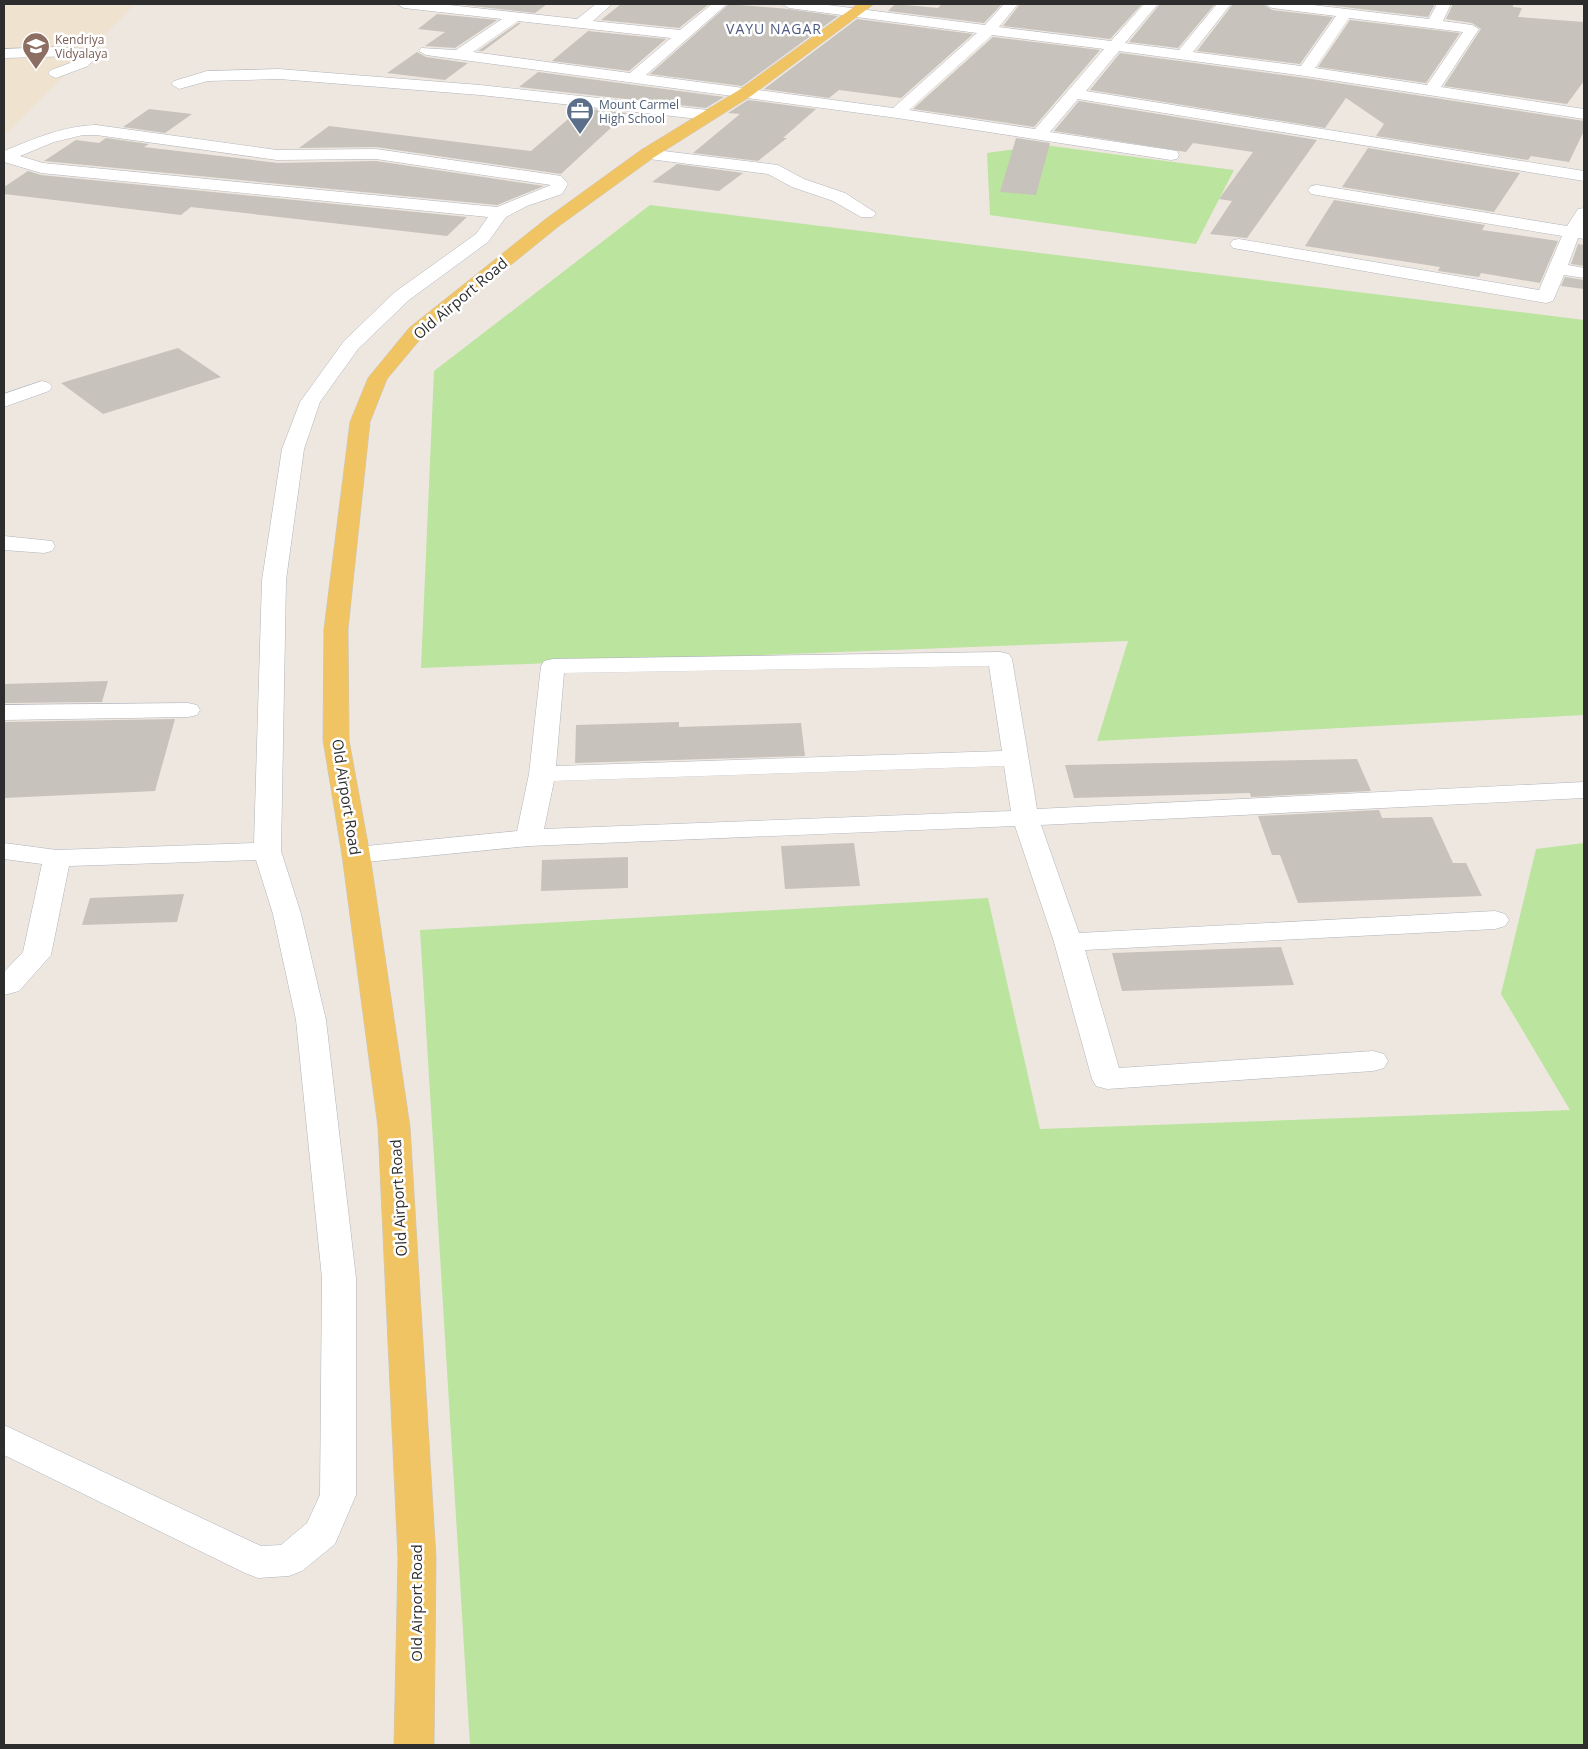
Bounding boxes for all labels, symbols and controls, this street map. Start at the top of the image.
district label: VAYU NAGAR [726,19,822,38]
school or university icon: Kendriya Vidyalaya [21,31,51,70]
place label: Kendriya Vidyalaya [55,31,108,62]
office icon: Mount Carmel High School [565,96,595,135]
place label: Mount Carmel High School [599,96,679,127]
street label: Old Airport Road [409,253,511,343]
street label: Old Airport Road [328,738,366,856]
street label: Old Airport Road [385,1139,411,1257]
street label: Old Airport Road [406,1544,426,1662]

